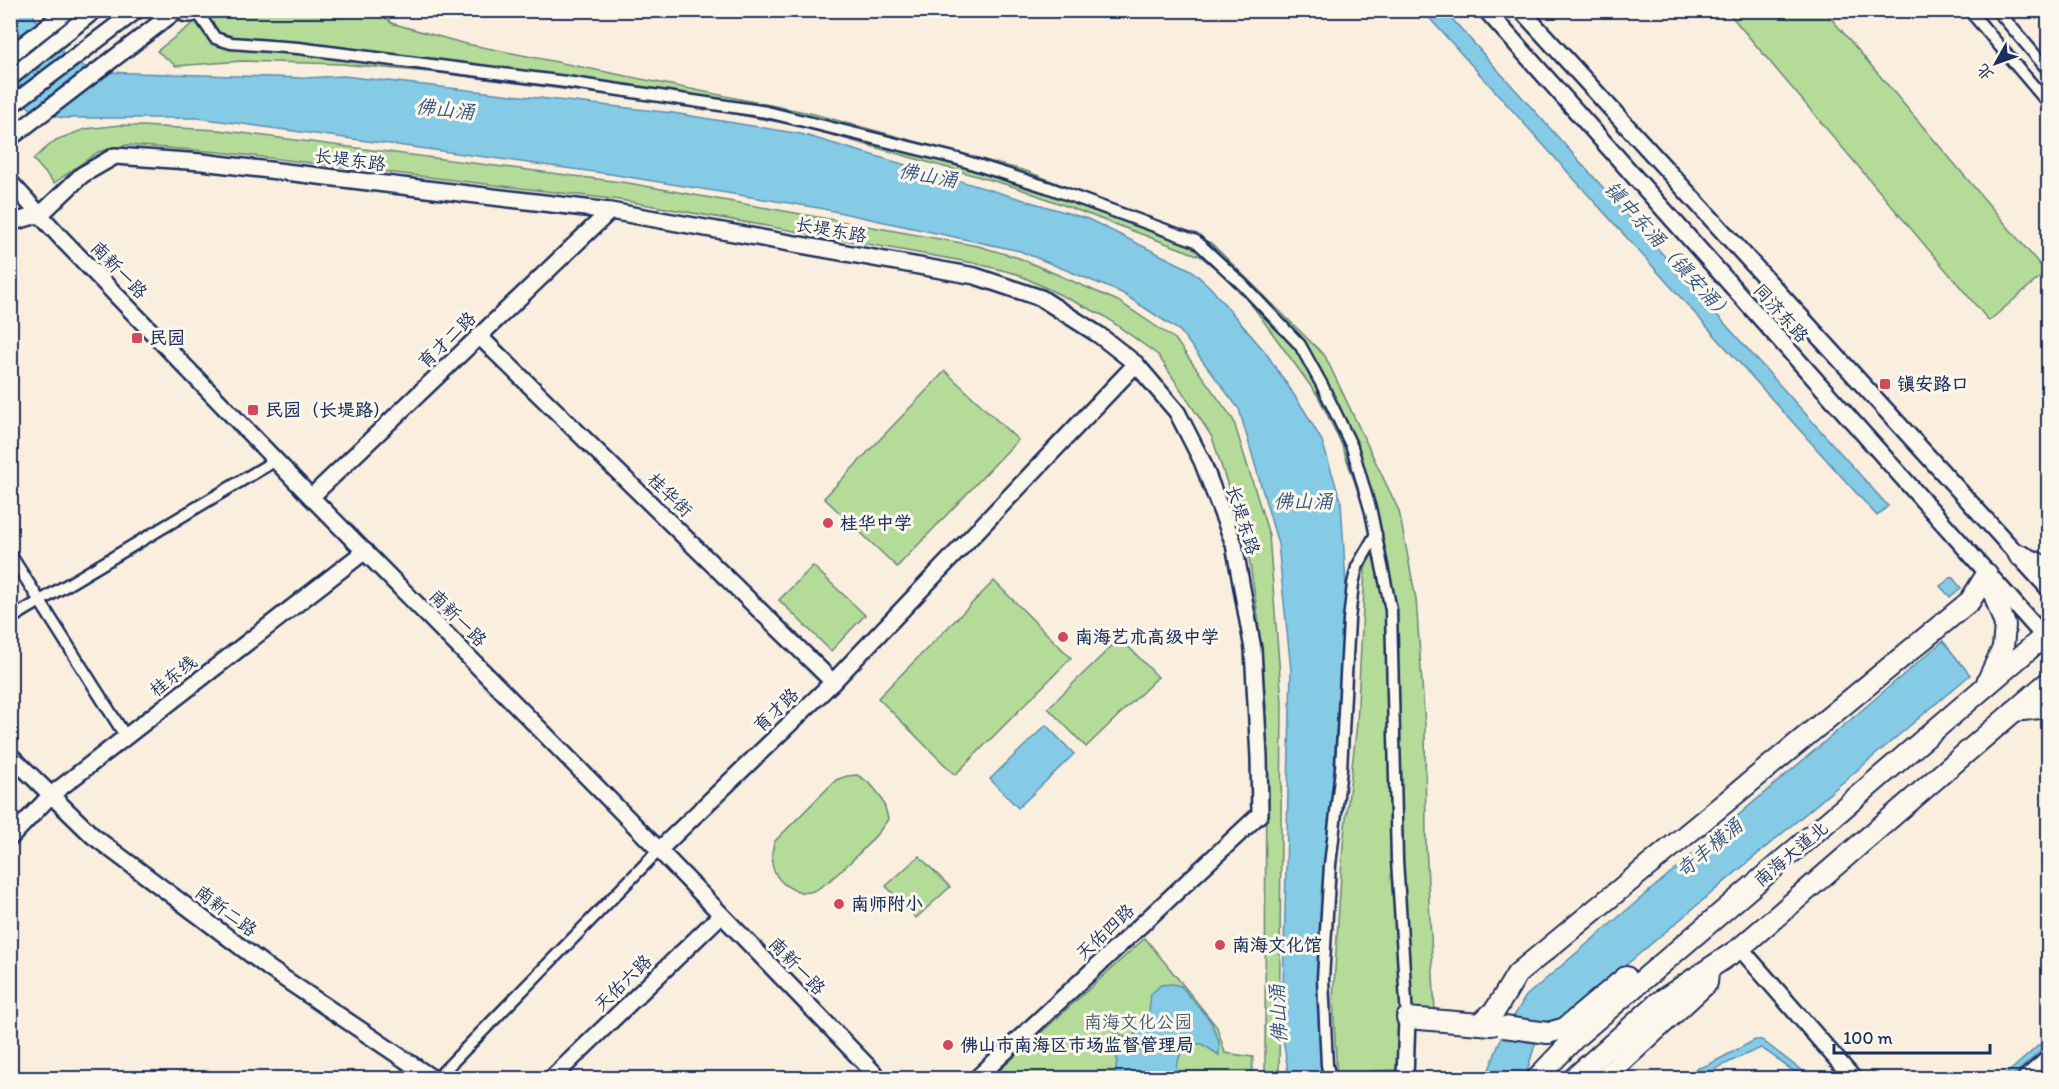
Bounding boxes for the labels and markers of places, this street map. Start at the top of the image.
place label: 民园 [149,327,185,349]
marker: 民园 [130,331,144,345]
place label: 镇安路口 [1897,373,1969,395]
marker: 镇安路口 [1878,377,1892,391]
place label: 民园（长堤路） [265,399,391,421]
marker: 民园（长堤路） [246,403,260,417]
place label: 桂华中学 [840,512,912,534]
marker: 桂华中学 [821,516,835,530]
place label: 南海艺术高级中学 [1075,626,1219,648]
marker: 南海艺术高级中学 [1056,630,1070,644]
place label: 南师附小 [851,893,923,915]
marker: 南师附小 [832,897,846,911]
place label: 南海文化馆 [1232,934,1322,956]
marker: 南海文化馆 [1213,938,1227,952]
place label: 佛山市南海区市场监督管理局 [960,1034,1194,1056]
marker: 佛山市南海区市场监督管理局 [941,1038,955,1052]

